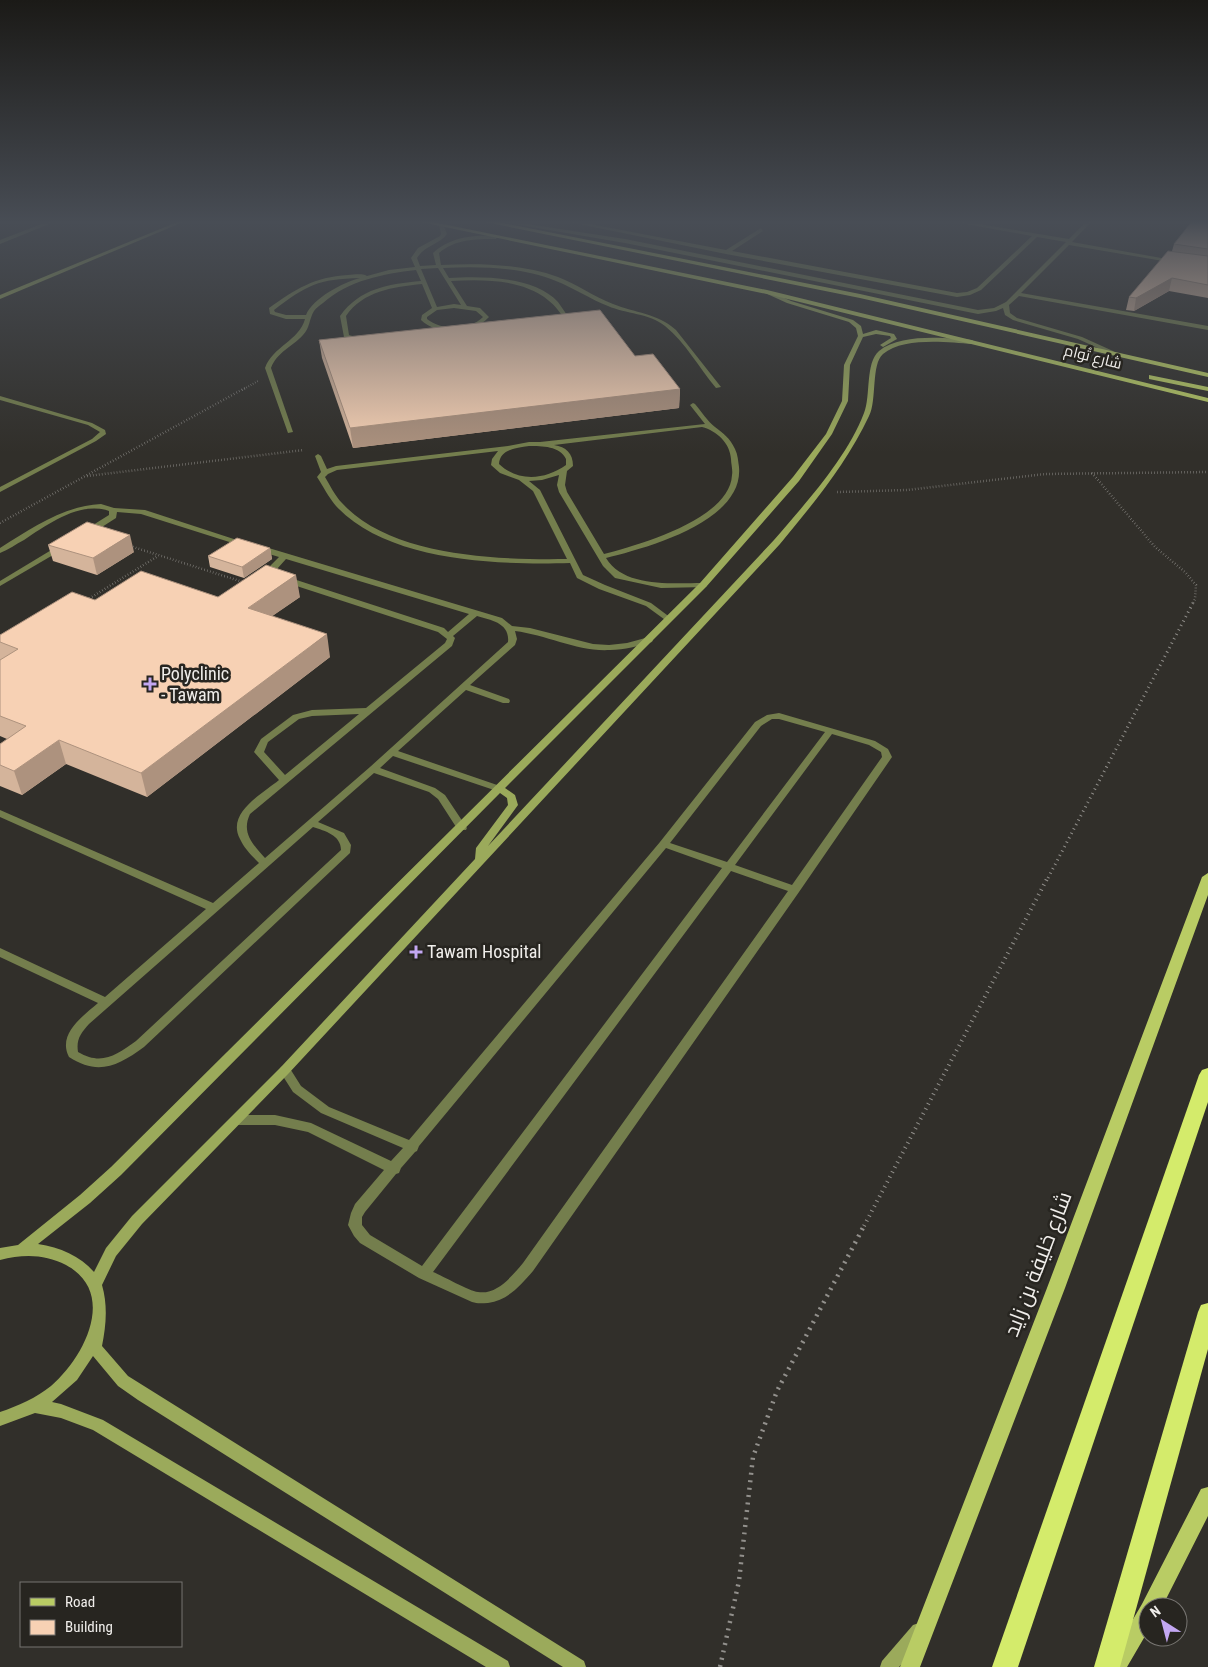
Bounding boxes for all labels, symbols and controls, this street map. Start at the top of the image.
street label: شارع تُوام [1062,341,1124,375]
place label: Polyclinic - Tawam [161,663,229,705]
marker: Polyclinic - Tawam [143,677,157,691]
place label: Tawam Hospital [427,941,542,962]
marker: Tawam Hospital [409,945,423,959]
street label: شارع خليفة بن زايد [999,1188,1079,1341]
legend [20,1582,182,1647]
text: Road [65,1593,95,1611]
north arrow [1138,1597,1188,1647]
text: N [1147,1602,1164,1620]
text: Building [65,1618,113,1636]

